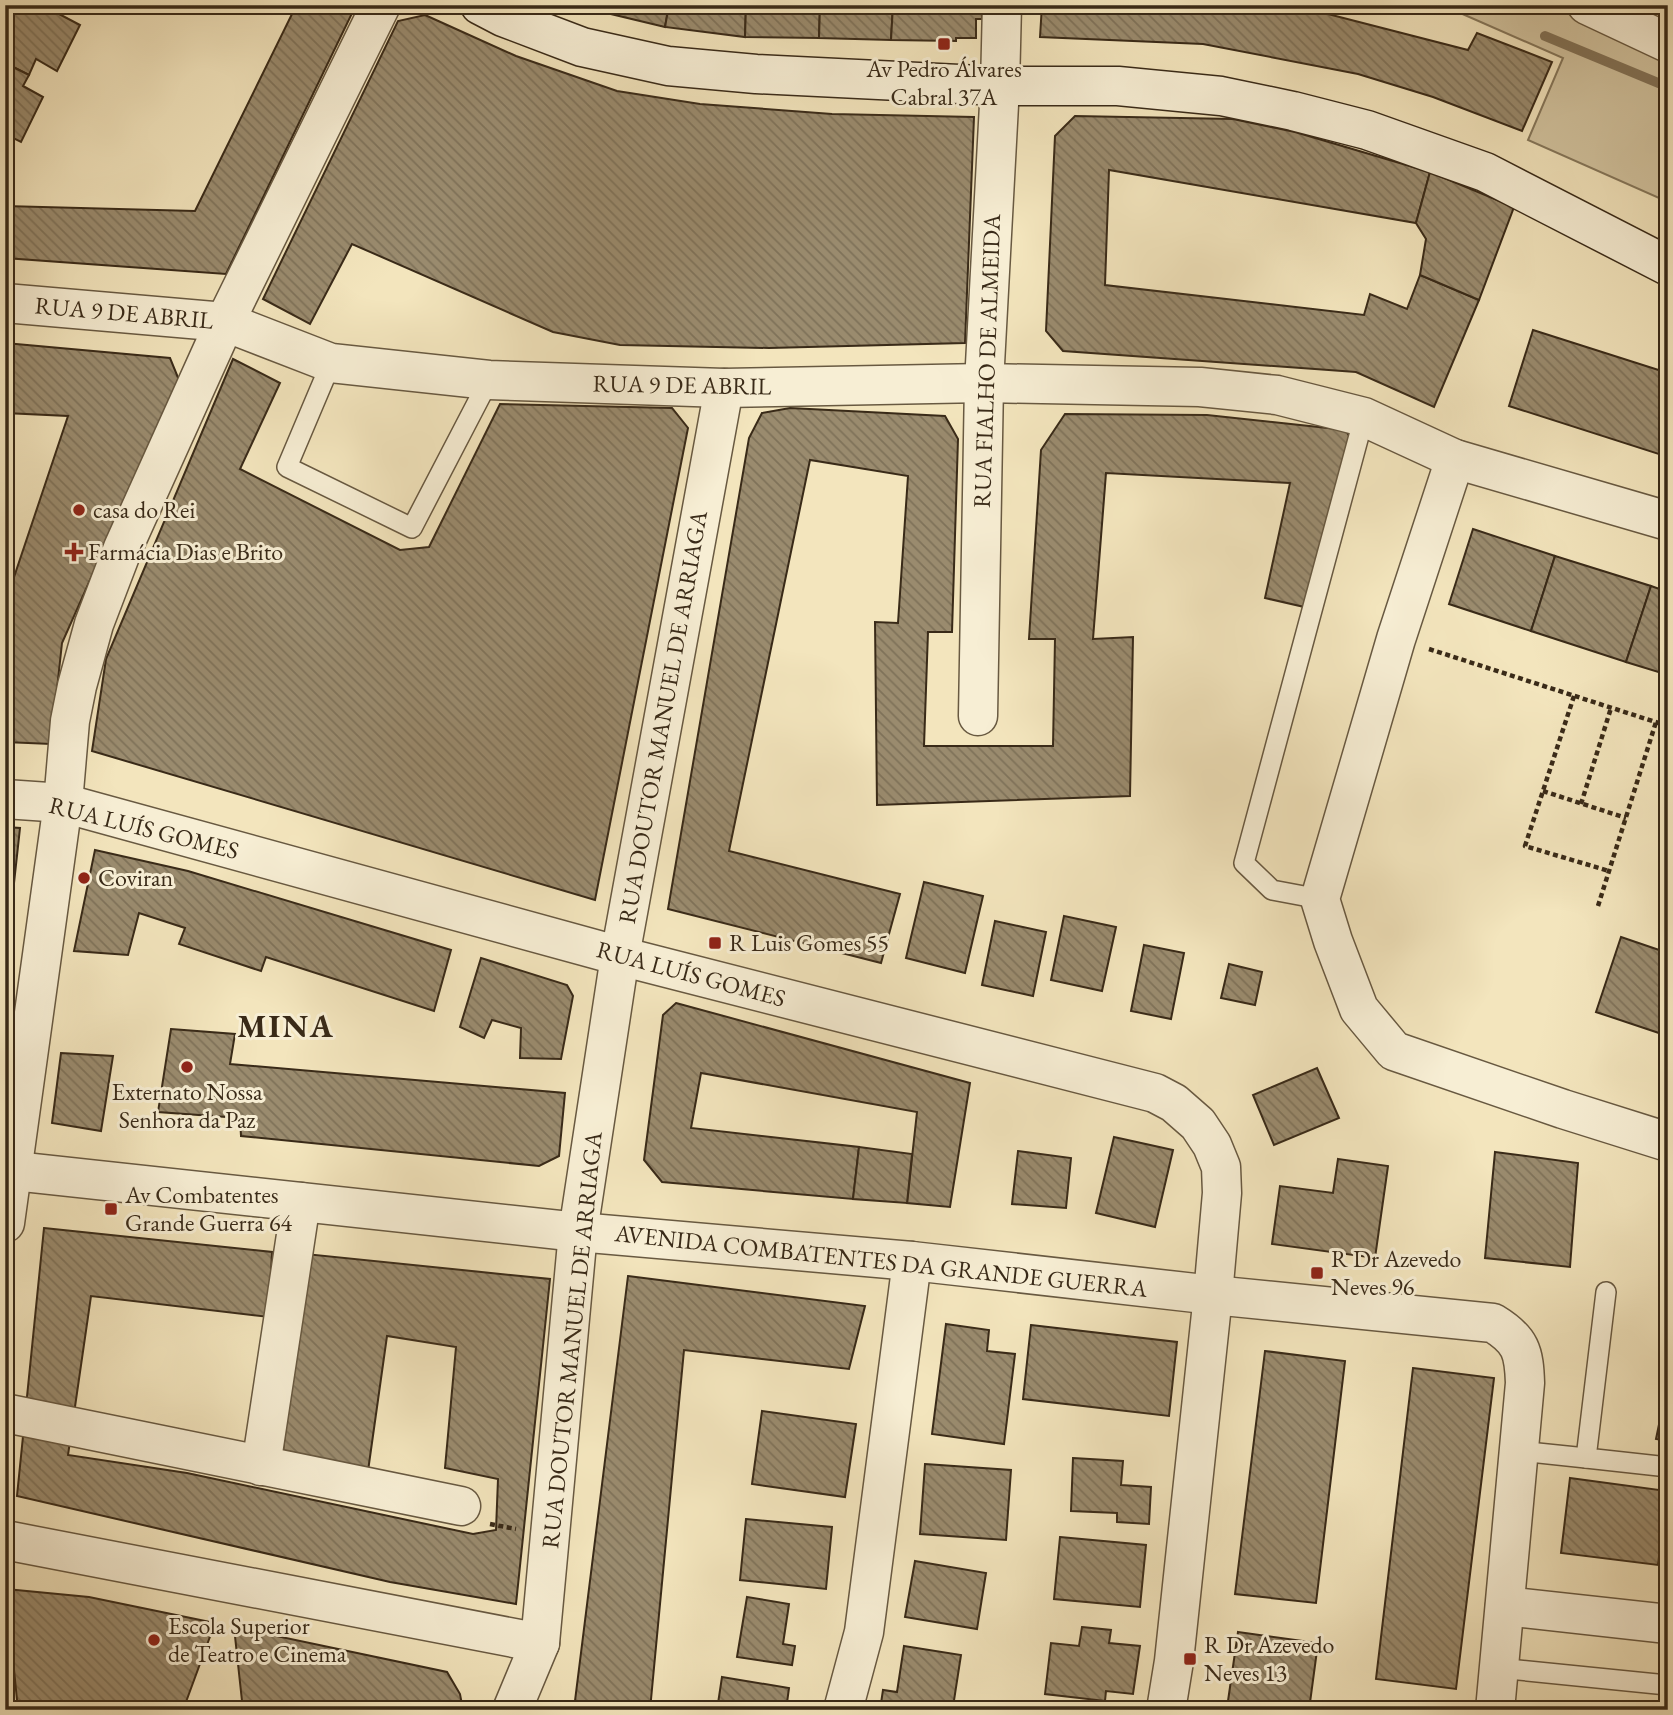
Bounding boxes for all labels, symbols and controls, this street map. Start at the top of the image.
marker: Av Pedro Álvares Cabral 37A [936,36,952,52]
place label: Av Pedro Álvares Cabral 37A [865,53,1022,112]
street label: RUA FIALHO DE ALMEIDA [966,213,1007,509]
street label: RUA 9 DE ABRIL [34,289,215,336]
street label: RUA 9 DE ABRIL [592,367,772,402]
place label: casa do Rei [93,494,195,525]
marker: casa do Rei [71,502,87,518]
street label: RUA DOUTOR MANUEL DE ARRIAGA [611,508,714,926]
place label: Farmácia Dias e Brito [88,536,283,567]
marker: Farmácia Dias e Brito [66,544,82,560]
street label: RUA LUÍS GOMES [46,789,242,866]
place label: Coviran [98,862,174,893]
marker: Coviran [76,870,92,886]
place label: R Luis Gomes 55 [729,927,889,958]
street label: RUA LUÍS GOMES [593,933,789,1014]
marker: R Luis Gomes 55 [707,935,723,951]
district label: MINA [237,1005,335,1047]
marker: Externato Nossa Senhora da Paz [179,1059,195,1075]
place label: Externato Nossa Senhora da Paz [111,1076,263,1135]
street label: RUA DOUTOR MANUEL DE ARRIAGA [534,1130,609,1550]
place label: Av Combatentes Grande Guerra 64 [124,1179,292,1238]
marker: Av Combatentes Grande Guerra 64 [103,1201,119,1217]
street label: AVENIDA COMBATENTES DA GRANDE GUERRA [612,1217,1149,1304]
place label: R Dr Azevedo Neves 96 [1331,1243,1462,1302]
marker: R Dr Azevedo Neves 96 [1309,1265,1325,1281]
place label: Escola Superior de Teatro e Cinema [168,1610,347,1669]
place label: R Dr Azevedo Neves 13 [1204,1629,1335,1688]
marker: Escola Superior de Teatro e Cinema [146,1632,162,1648]
marker: R Dr Azevedo Neves 13 [1182,1651,1198,1667]

